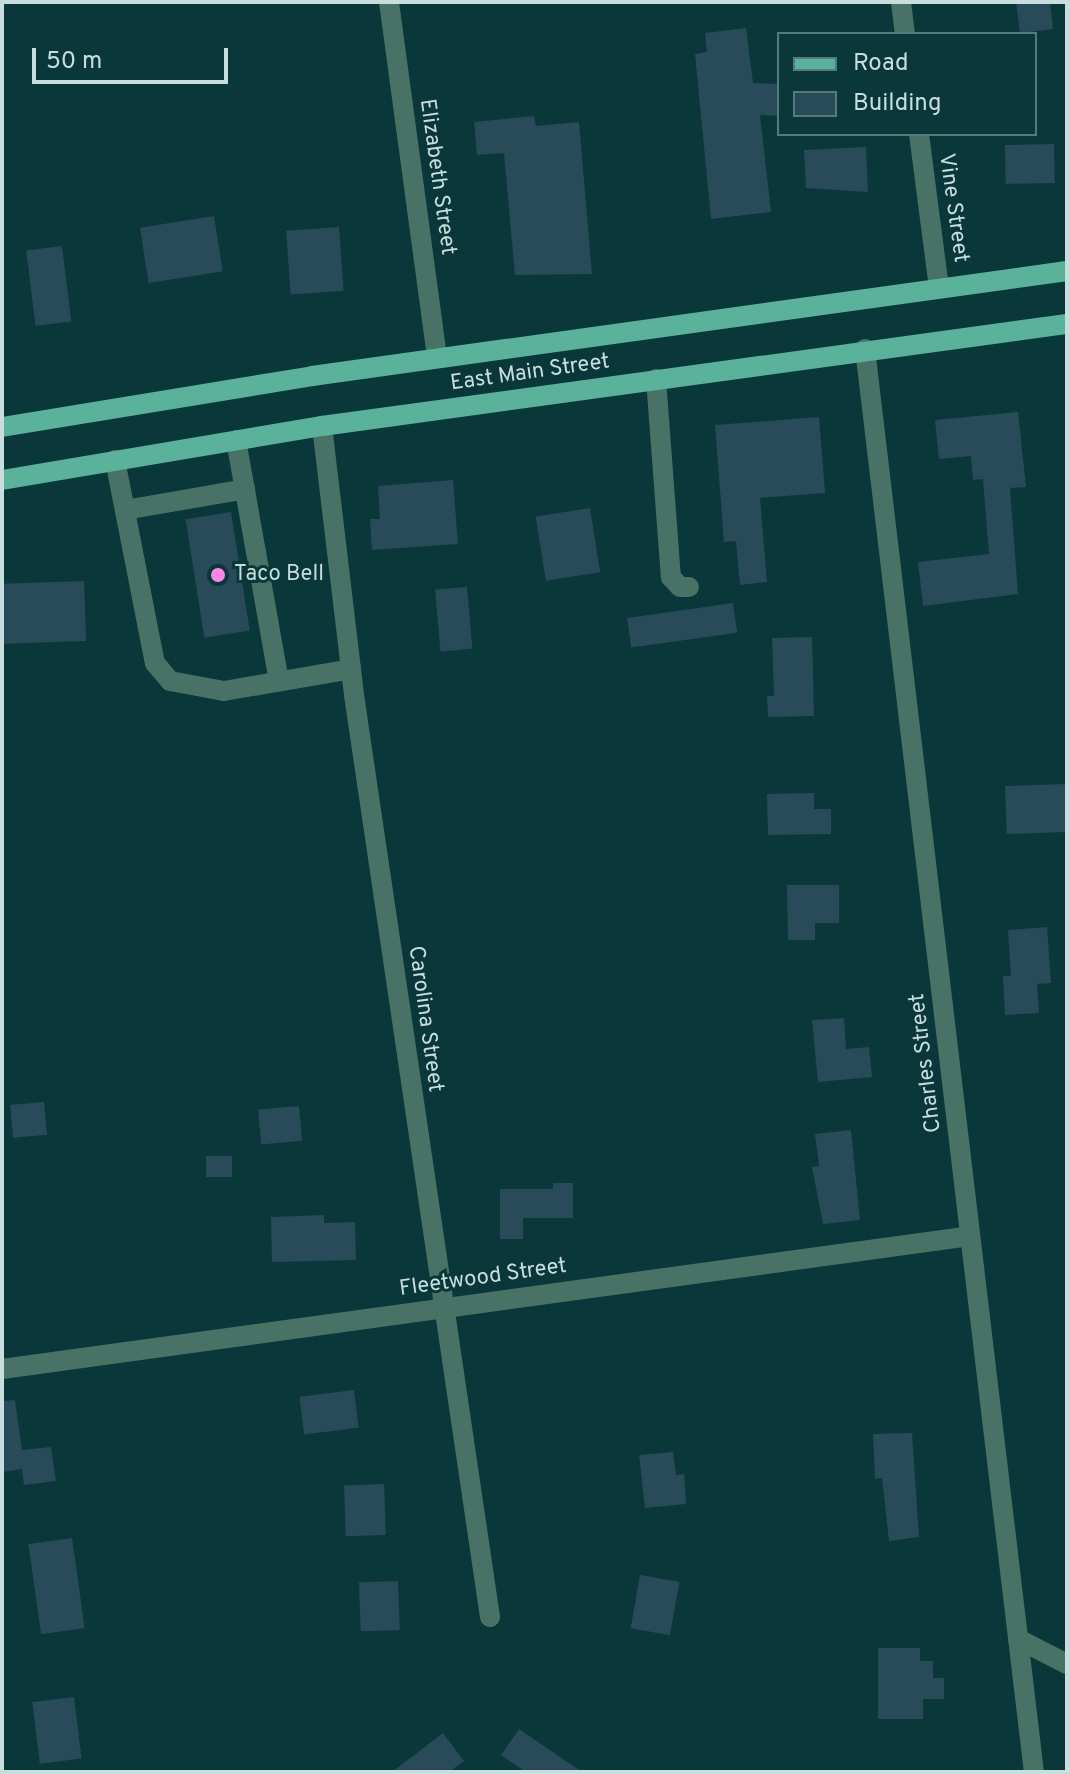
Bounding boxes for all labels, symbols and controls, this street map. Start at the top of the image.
scale bar [36,32,232,82]
legend [777,32,1037,136]
text: 50 m [46,47,102,77]
text: Road [853,49,909,79]
text: Building [853,89,942,119]
street label: Elizabeth Street [413,97,461,257]
street label: Vine Street [932,152,974,264]
street label: East Main Street [449,349,611,397]
place label: Taco Bell [234,562,324,588]
marker: Taco Bell [209,566,227,584]
street label: Carolina Street [402,944,448,1094]
street label: Charles Street [904,992,948,1134]
street label: Fleetwood Street [398,1253,568,1303]

